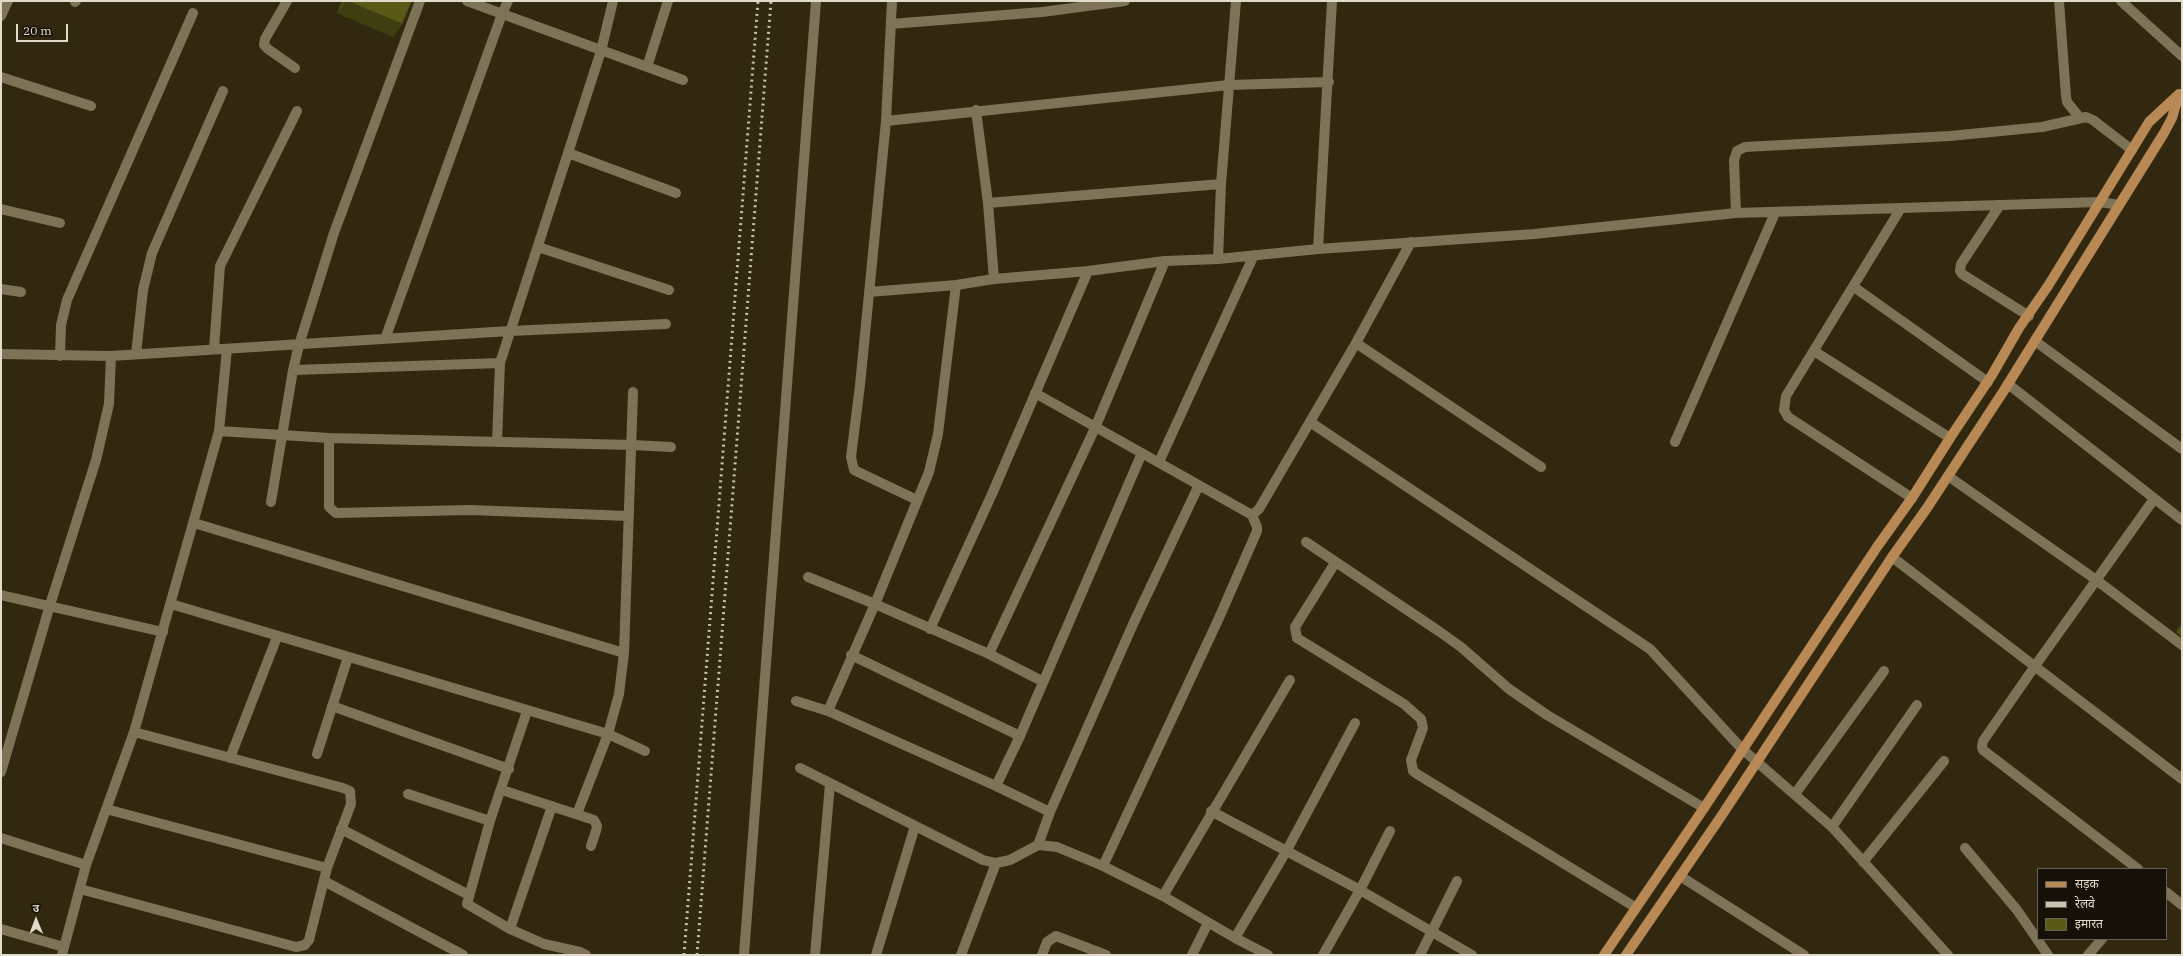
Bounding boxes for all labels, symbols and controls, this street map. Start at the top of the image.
scale bar [18,16,70,42]
text: 20 m [23,23,52,38]
legend [2037,868,2167,940]
text: सड़क [2075,876,2099,891]
text: रेलवे [2075,896,2095,911]
north arrow [16,900,56,940]
text: उ [32,901,39,915]
text: इमारत [2075,916,2103,931]

